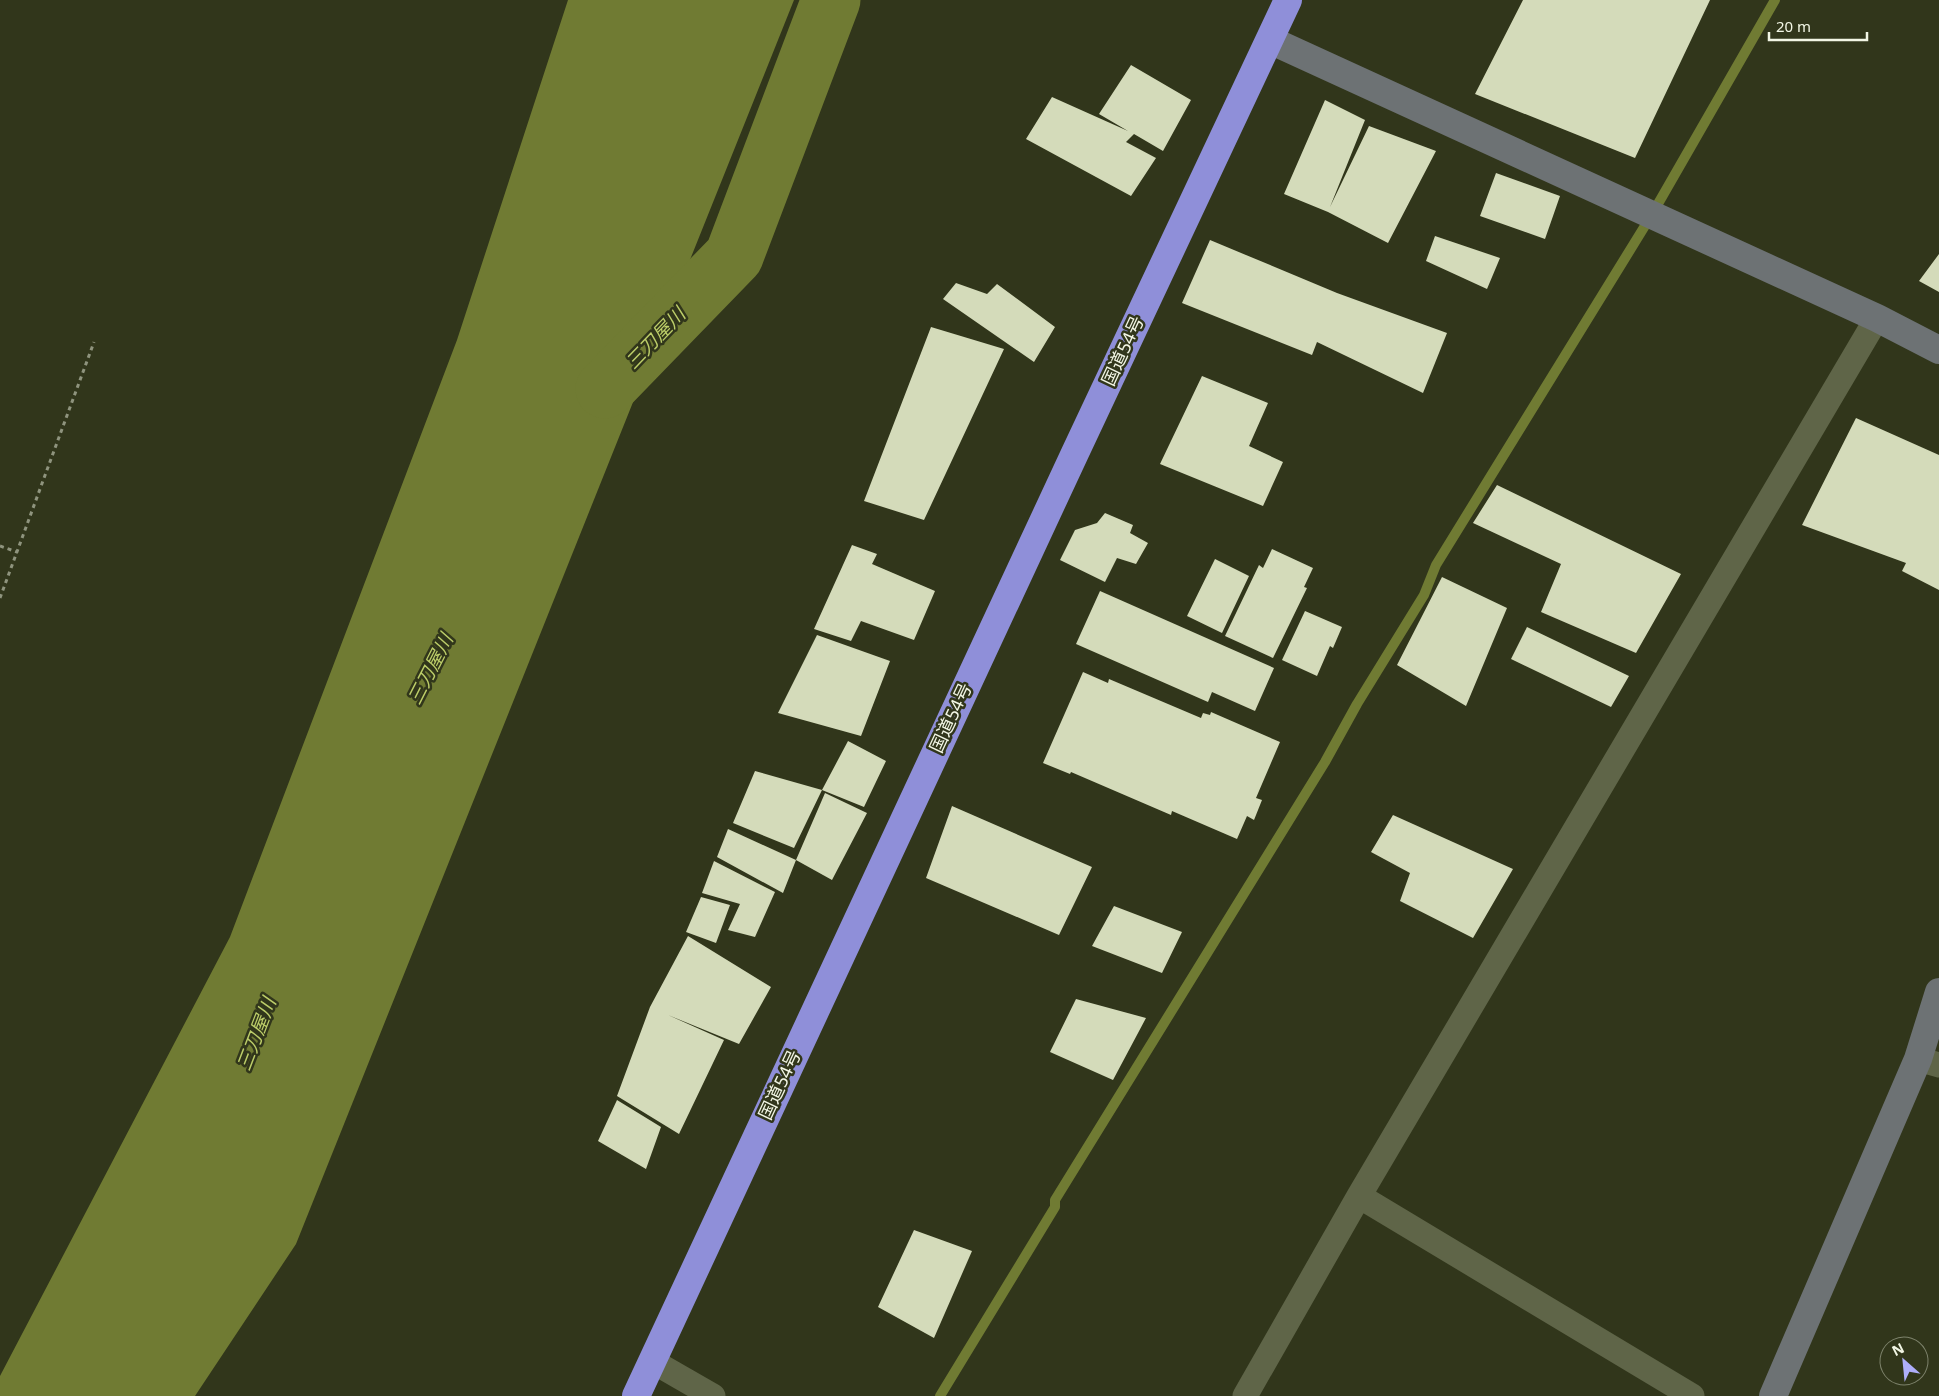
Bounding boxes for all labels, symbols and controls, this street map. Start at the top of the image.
scale bar [1769,10,1866,42]
text: 20 m [1776,16,1811,36]
water label: 三刀屋川 [619,300,692,374]
street label: 国道54号 [1095,312,1149,389]
water label: 三刀屋川 [401,627,460,709]
street label: 国道54号 [923,679,977,756]
water label: 三刀屋川 [230,992,282,1074]
street label: 国道54号 [752,1046,806,1123]
north arrow [1879,1336,1929,1386]
text: N [1888,1338,1907,1360]

